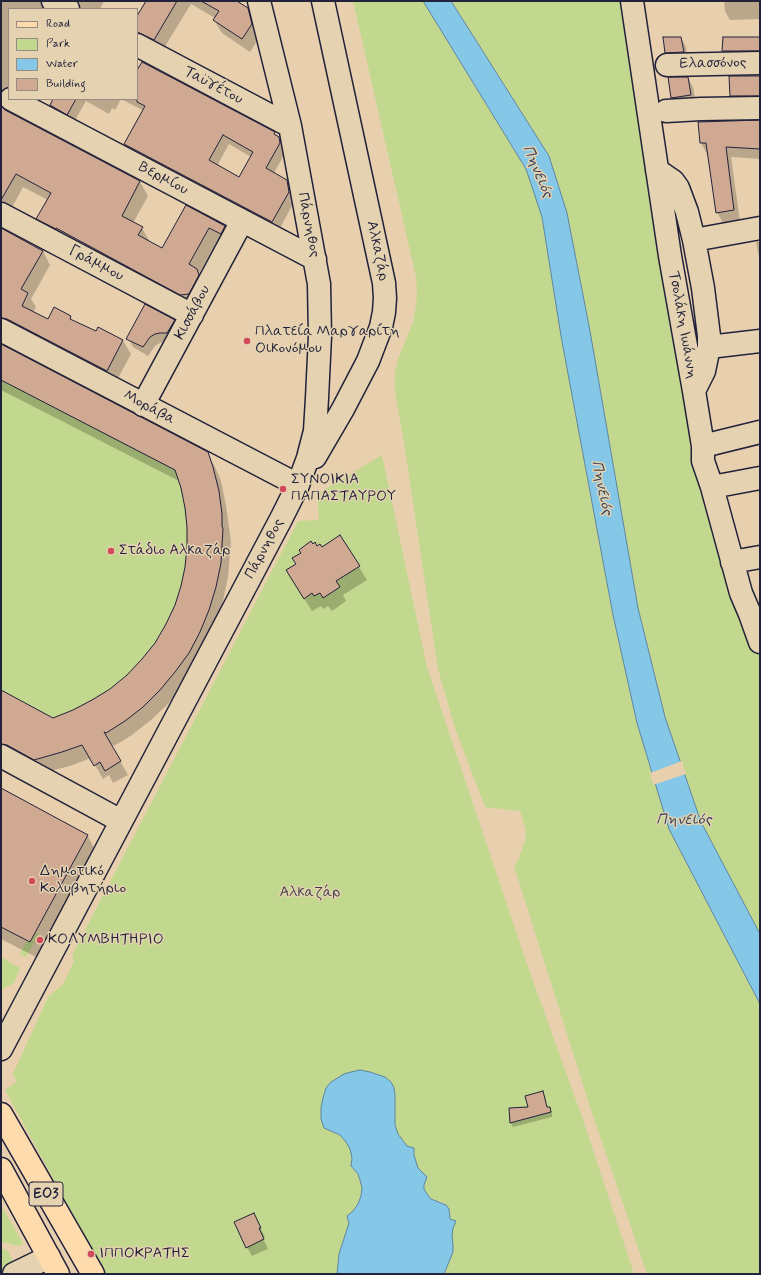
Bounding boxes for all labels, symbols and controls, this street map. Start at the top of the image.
legend [8,8,138,100]
text: Road [46,16,70,32]
text: Park [46,36,70,52]
street label: Ελασσόνος [679,54,747,74]
text: Water [46,56,78,72]
street label: Ταϋγέτου [180,63,246,109]
text: Building [46,76,86,92]
water label: Πηνειός [517,143,557,201]
street label: Βερμίου [135,158,191,200]
street label: Πάρνηθος [293,191,323,259]
street label: Αλκαζάρ [362,219,392,283]
street label: Γράμμου [66,242,126,286]
street label: Τσολάκη Ιωάννη [664,270,700,380]
street label: Κισσάβου [171,283,215,343]
place label: Πλατεία Μαργαρίτη Οικονόμου [255,323,400,358]
marker: Πλατεία Μαργαρίτη Οικονόμου [242,336,252,346]
street label: Μοράβα [120,387,178,429]
water label: Πηνειός [586,459,616,517]
place label: ΣΥΝΟΙΚΙΑ ΠΑΠΑΣΤΑΥΡΟΥ [291,471,396,506]
marker: ΣΥΝΟΙΚΙΑ ΠΑΠΑΣΤΑΥΡΟΥ [278,484,288,494]
street label: Πάρνηθος [242,516,288,582]
place label: Στάδιο Αλκαζάρ [119,542,230,560]
marker: Στάδιο Αλκαζάρ [106,546,116,556]
water label: Πηνειός [656,811,712,831]
place label: Δημοτικό Κολυβητήριο [40,863,126,898]
marker: Δημοτικό Κολυβητήριο [27,876,37,886]
park label: Αλκαζάρ [279,884,341,902]
place label: ΚΟΛΥΜΒΗΤΗΡΙΟ [48,931,164,949]
marker: ΚΟΛΥΜΒΗΤΗΡΙΟ [35,935,45,945]
road number: ΕΟ3 [29,1182,63,1206]
place label: ΙΠΠΟΚΡΑΤΗΣ [99,1245,190,1263]
marker: ΙΠΠΟΚΡΑΤΗΣ [86,1249,96,1259]

